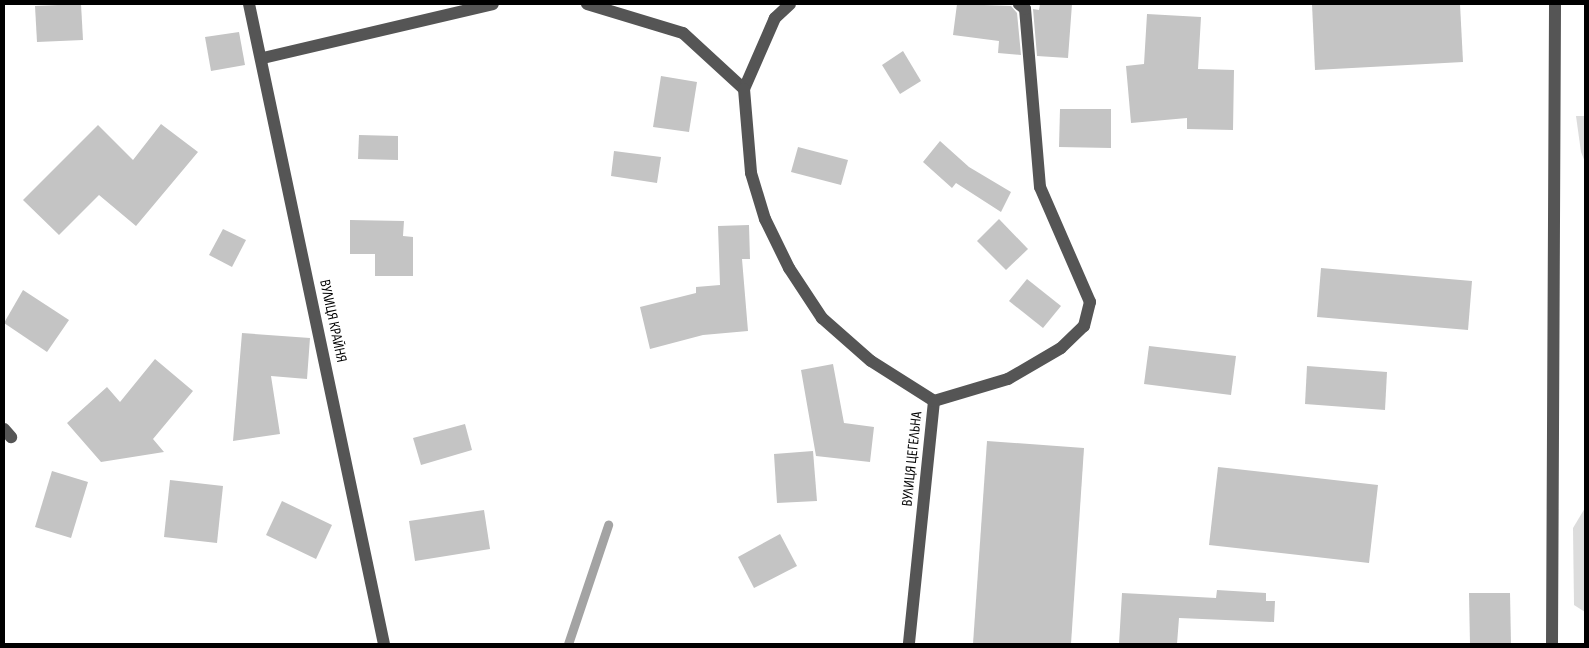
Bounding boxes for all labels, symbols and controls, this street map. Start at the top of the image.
street label: ВУЛИЦЯ КРАЙНЯ [315,278,351,364]
street label: ВУЛИЦЯ ЦЕГЕЛЬНА [898,411,926,507]

